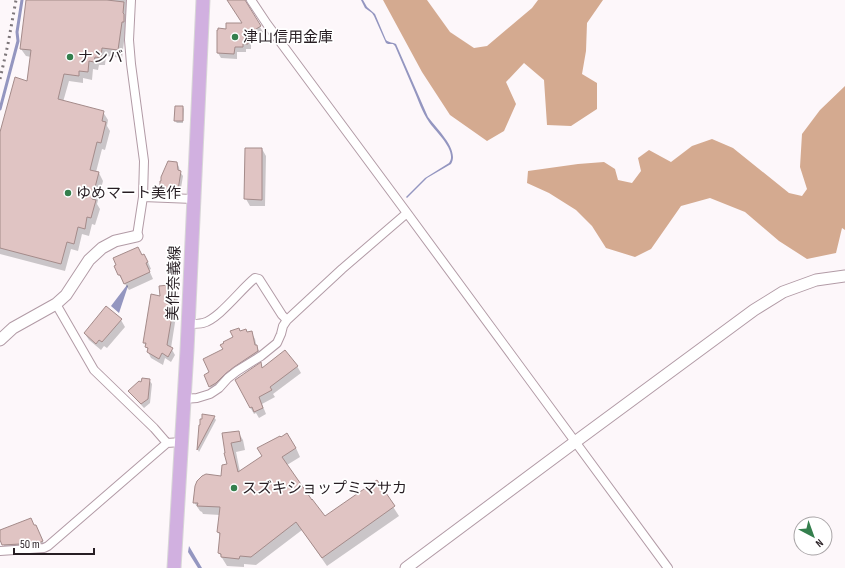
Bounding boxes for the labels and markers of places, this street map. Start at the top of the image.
place label: 津山信用金庫 [243,28,333,47]
marker: 津山信用金庫 [230,32,240,42]
place label: ナンバ [78,48,123,67]
marker: ナンバ [65,52,75,62]
place label: ゆめマート美作 [76,184,181,203]
marker: ゆめマート美作 [63,188,73,198]
place label: スズキショップミマサカ [242,479,407,498]
marker: スズキショップミマサカ [229,483,239,493]

